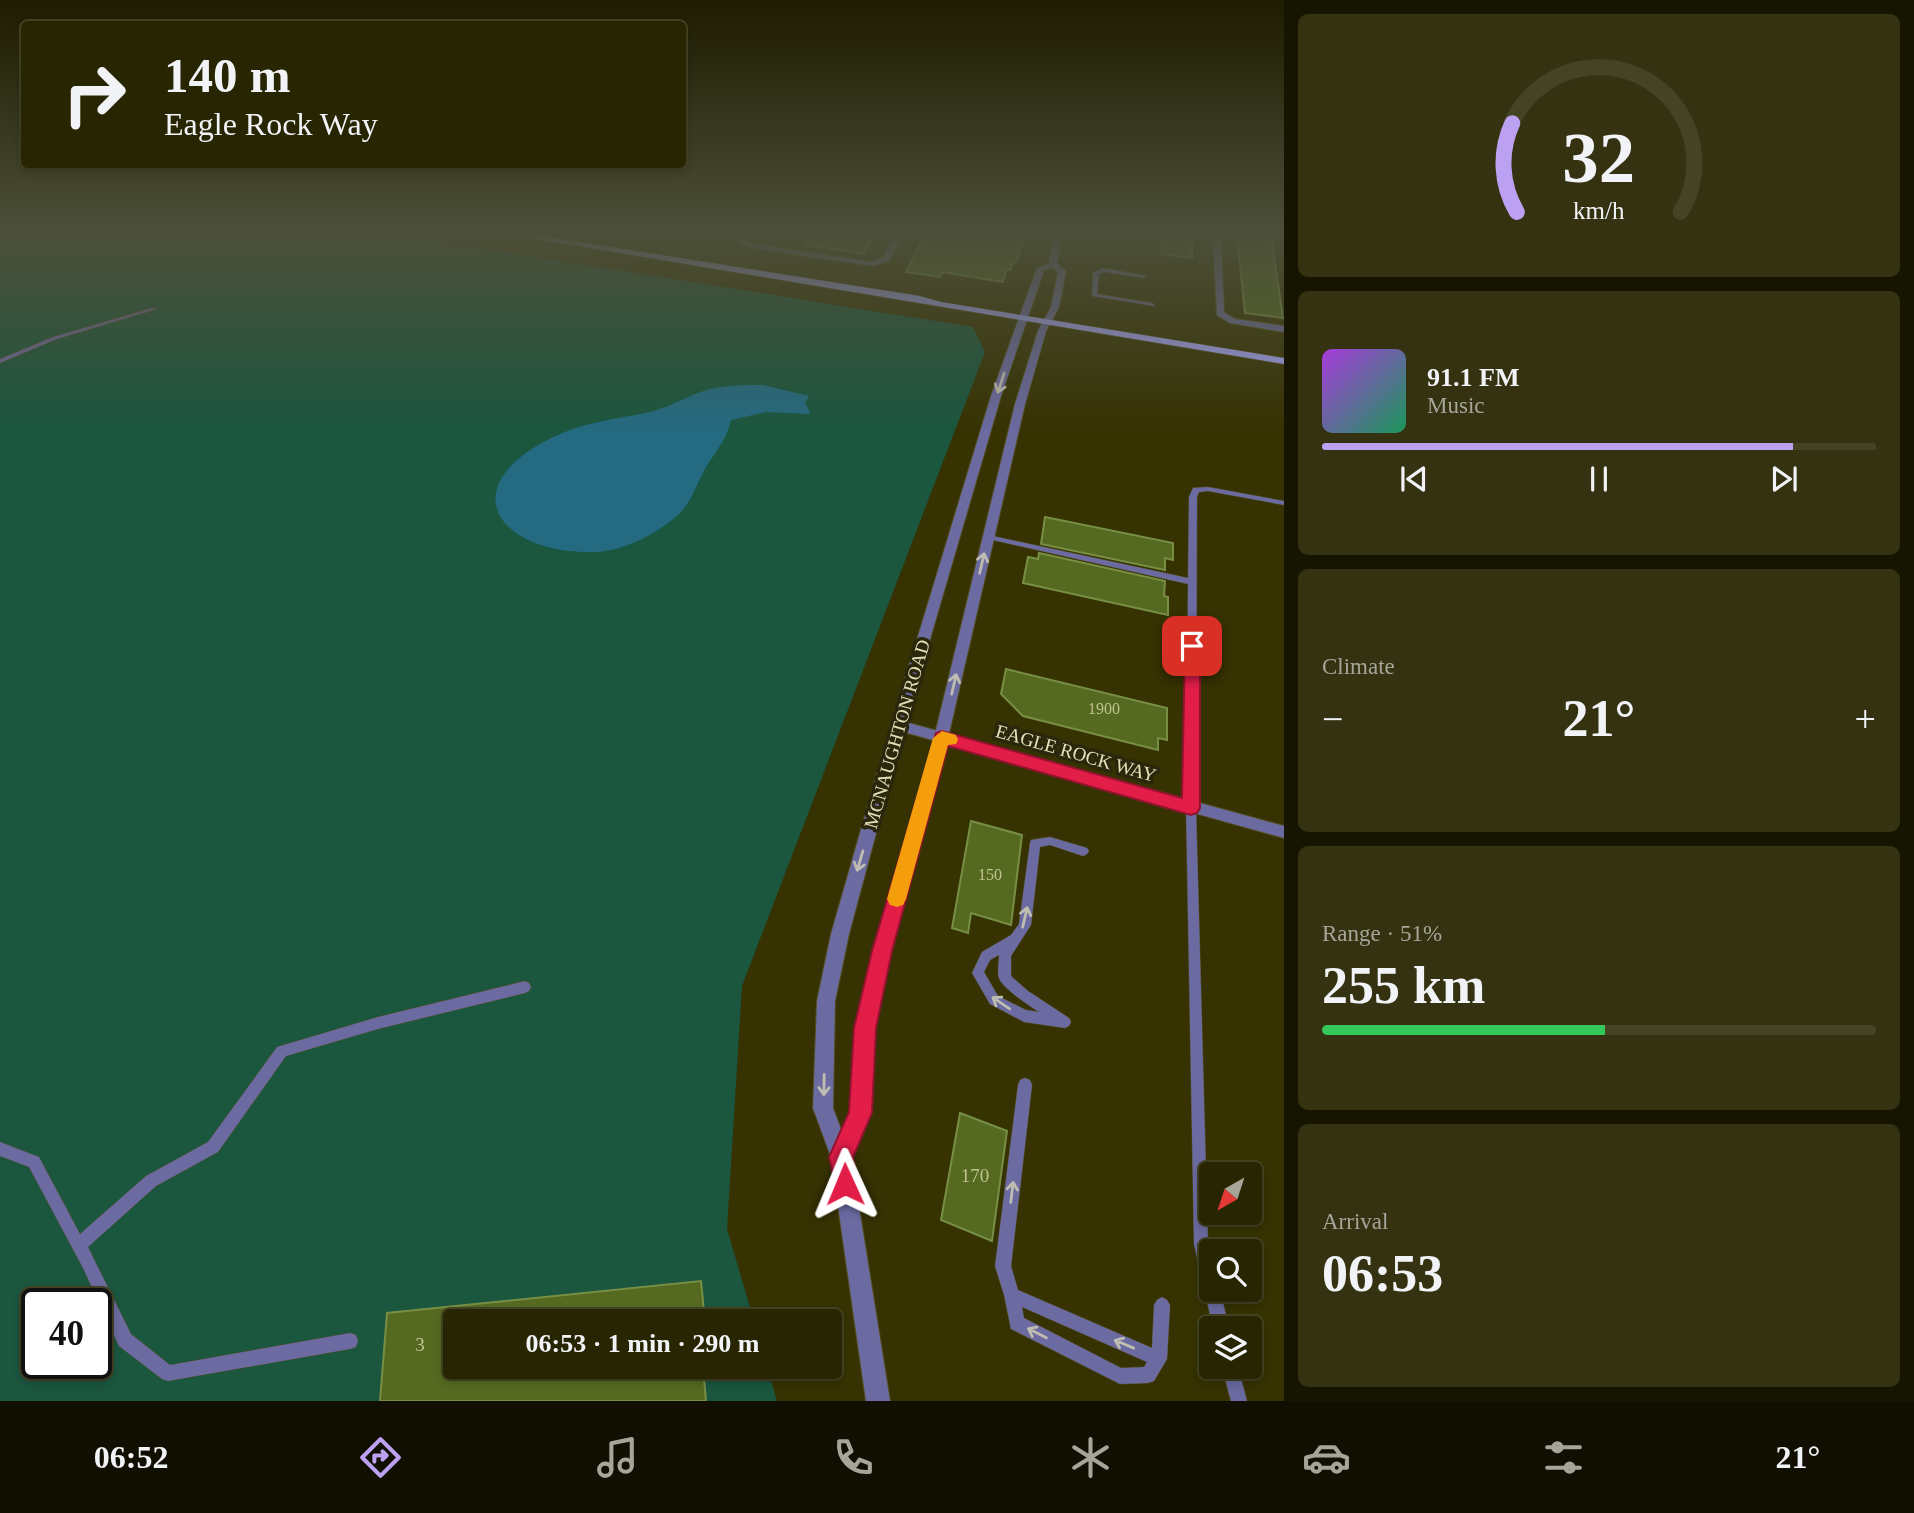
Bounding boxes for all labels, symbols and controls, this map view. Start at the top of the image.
text: 140 m [164,48,291,103]
icon: right [49,49,140,140]
text: Eagle Rock Way [164,106,378,142]
text: 32 [1563,117,1635,198]
text: km/h [1573,197,1625,224]
text: 91.1 FM [1427,363,1519,392]
one-way arrow [993,372,1006,394]
text: Music [1427,393,1485,418]
icon: previous [1395,460,1433,498]
icon: pause [1580,460,1618,498]
icon: next [1765,460,1803,498]
one-way arrow [976,552,989,575]
pin [1162,616,1222,676]
icon: arrive [1173,627,1211,665]
street label: MCNAUGHTON ROAD [860,637,934,831]
text: Climate [1322,654,1395,679]
one-way arrow [948,673,961,696]
text: 21° [1563,690,1635,747]
text: − [1322,698,1343,740]
text: + [1855,698,1876,740]
house number: 1900 [1088,700,1120,717]
street label: EAGLE ROCK WAY [993,720,1159,786]
one-way arrow [853,850,866,872]
house number: 150 [978,866,1002,883]
one-way arrow [1019,906,1032,928]
text: Range · 51% [1322,921,1442,946]
text: 255 km [1322,957,1485,1014]
one-way arrow [992,995,1011,1010]
one-way arrow [817,1073,830,1096]
position arrow [808,1147,882,1221]
north arrow [1199,1162,1262,1225]
map controls [1199,1162,1262,1379]
house number: 170 [961,1165,989,1186]
one-way arrow [1006,1181,1019,1204]
text: Arrival [1322,1209,1388,1234]
button: search [1199,1239,1262,1302]
text: 06:53 [1322,1245,1443,1302]
speed limit sign: 40 [21,1288,112,1379]
button: layers [1199,1316,1262,1379]
one-way arrow [1027,1325,1047,1339]
text: 06:53 · 1 min · 290 m [526,1329,760,1358]
house number: 3 [415,1334,425,1355]
one-way arrow [1114,1336,1135,1349]
icon: directions [356,1433,405,1482]
icon: music [593,1433,642,1482]
icon: phone [829,1433,878,1482]
icon: climate [1066,1433,1115,1482]
icon: car [1302,1433,1351,1482]
icon: filters [1539,1433,1588,1482]
text: 06:52 [94,1439,168,1475]
text: 21° [1775,1439,1820,1475]

